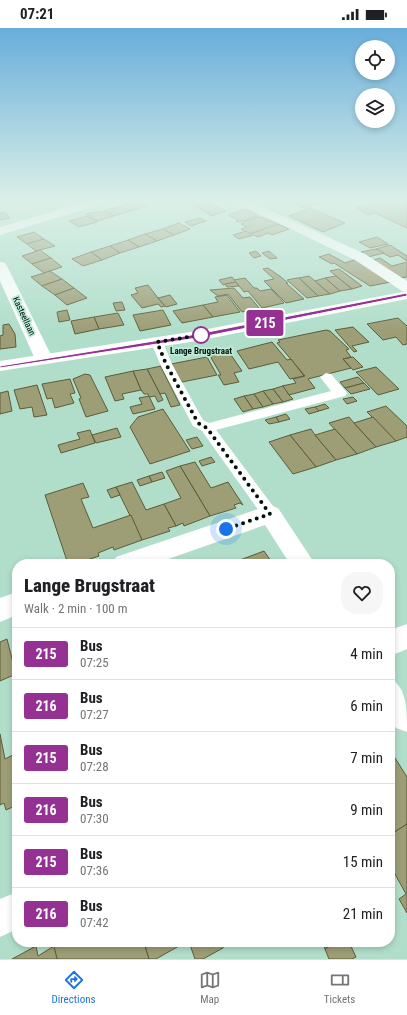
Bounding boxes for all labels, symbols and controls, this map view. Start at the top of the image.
text: 07:21 [20,5,54,23]
map controls [355,40,395,128]
button: locate [355,40,395,80]
button: layers [355,88,395,128]
street label: Kasteellaan [11,295,37,337]
line badge: 215 [242,310,288,336]
text: 215 [254,315,276,331]
marker: Lange Brugstraat [192,326,210,344]
place label: Lange Brugstraat [170,346,232,356]
your location [216,519,236,539]
button: heart [341,572,383,614]
text: Lange Brugstraat [24,574,155,597]
text: Walk · 2 min · 100 m [24,601,128,616]
text: Bus [80,637,103,655]
text: 4 min [350,645,383,663]
text: 215 [35,646,57,662]
text: 07:25 [80,655,109,670]
text: Bus [80,689,103,707]
text: 6 min [350,697,383,715]
text: 216 [35,698,57,714]
text: 07:27 [80,707,109,722]
text: Bus [80,741,103,759]
text: 7 min [350,749,383,767]
text: 215 [35,750,57,766]
text: 07:28 [80,759,109,774]
text: Bus [80,793,103,811]
text: 9 min [350,801,383,819]
text: 216 [35,802,57,818]
text: 07:30 [80,811,109,826]
text: Bus [80,845,103,863]
text: 15 min [343,853,383,871]
text: 215 [35,854,57,870]
text: 07:36 [80,863,109,878]
text: Bus [80,897,103,915]
text: 21 min [343,905,383,923]
text: 216 [35,906,57,922]
text: 07:42 [80,915,109,930]
tab: Directions [52,969,96,1006]
tab: Map [199,969,221,1006]
tab: Tickets [324,969,355,1006]

